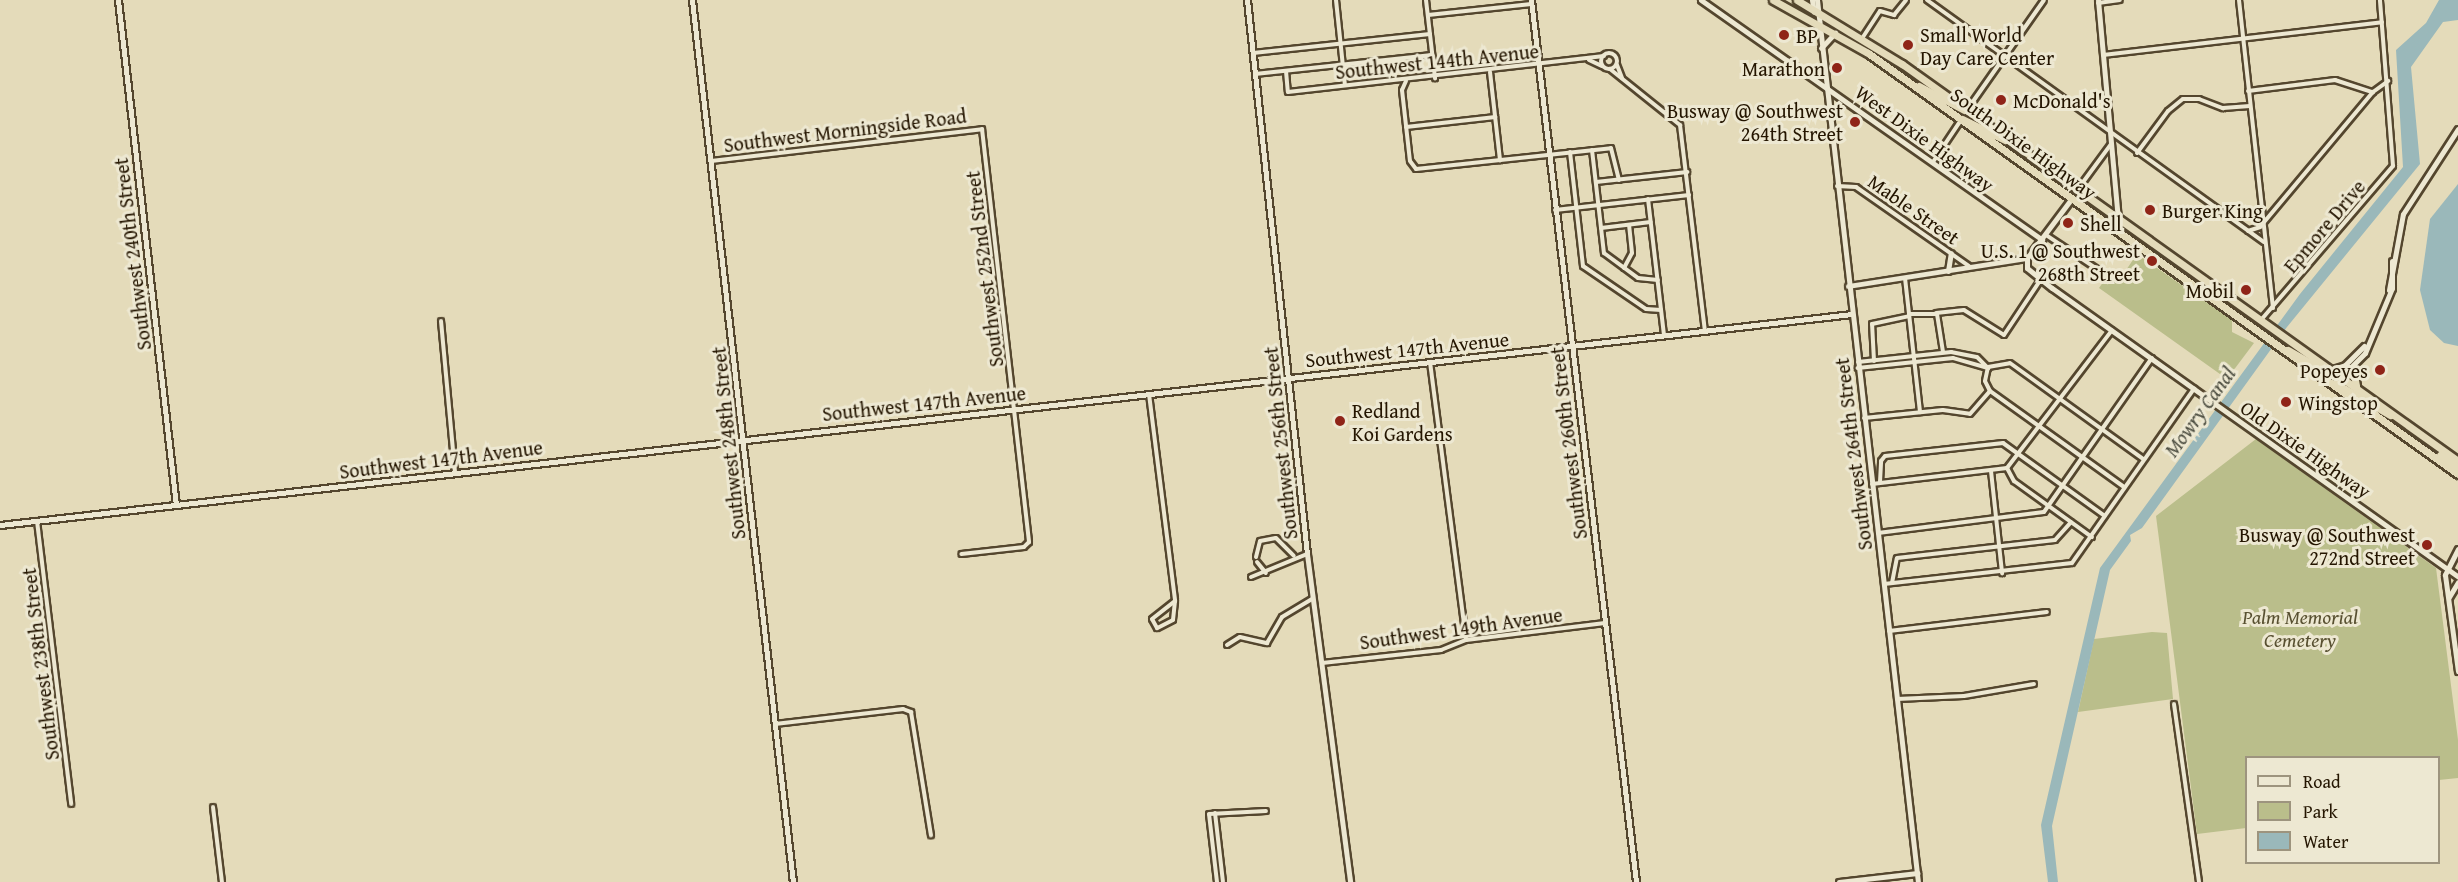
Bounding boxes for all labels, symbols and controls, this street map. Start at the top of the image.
place label: Small World Day Care Center [1920,22,2054,69]
place label: BP [1796,23,1818,47]
marker: BP [1777,28,1791,42]
street label: Southwest 144th Avenue [1334,38,1540,84]
marker: Small World Day Care Center [1901,38,1915,52]
place label: Marathon [1742,56,1825,80]
marker: Marathon [1830,61,1844,75]
street label: West Dixie Highway [1851,80,1999,196]
street label: South Dixie Highway [1946,82,2102,204]
place label: McDonald's [2013,88,2111,112]
marker: McDonald's [1994,93,2008,107]
place label: Busway @ Southwest 264th Street [1667,98,1843,145]
street label: Southwest Morningside Road [722,103,968,157]
marker: Busway @ Southwest 264th Street [1848,115,1862,129]
street label: Southwest 240th Street [108,156,156,352]
street label: Mable Street [1864,169,1964,249]
street label: Southwest 252nd Street [960,170,1008,368]
street label: Epmore Drive [2278,175,2370,277]
place label: Burger King [2162,198,2263,222]
marker: Burger King [2143,203,2157,217]
place label: Shell [2080,211,2122,235]
marker: Shell [2061,216,2075,230]
place label: U.S. 1 @ Southwest 268th Street [1981,238,2140,285]
marker: U.S. 1 @ Southwest 268th Street [2145,254,2159,268]
place label: Mobil [2186,278,2234,302]
marker: Mobil [2239,283,2253,297]
street label: Southwest 147th Avenue [1304,326,1510,372]
street label: Southwest 248th Street [706,345,750,541]
street label: Southwest 256th Street [1258,345,1302,541]
street label: Southwest 260th Street [1544,345,1592,541]
street label: Southwest 264th Street [1829,356,1877,552]
place label: Popeyes [2300,358,2368,382]
water label: Mowry Canal [2159,362,2241,462]
marker: Popeyes [2373,363,2387,377]
street label: Southwest 147th Avenue [821,380,1027,426]
place label: Wingstop [2298,390,2378,414]
street label: Old Dixie Highway [2236,395,2376,503]
marker: Wingstop [2279,395,2293,409]
place label: Redland Koi Gardens [1352,398,1453,445]
marker: Redland Koi Gardens [1333,414,1347,428]
street label: Southwest 147th Avenue [338,435,544,483]
place label: Busway @ Southwest 272nd Street [2239,522,2415,569]
marker: Busway @ Southwest 272nd Street [2420,538,2434,552]
street label: Southwest 238th Street [16,566,64,762]
street label: Southwest 149th Avenue [1358,602,1564,654]
park label: Palm Memorial Cemetery [2242,605,2358,652]
legend [2245,756,2440,864]
text: Road [2303,768,2341,795]
text: Park [2303,798,2338,825]
text: Water [2303,828,2348,855]

